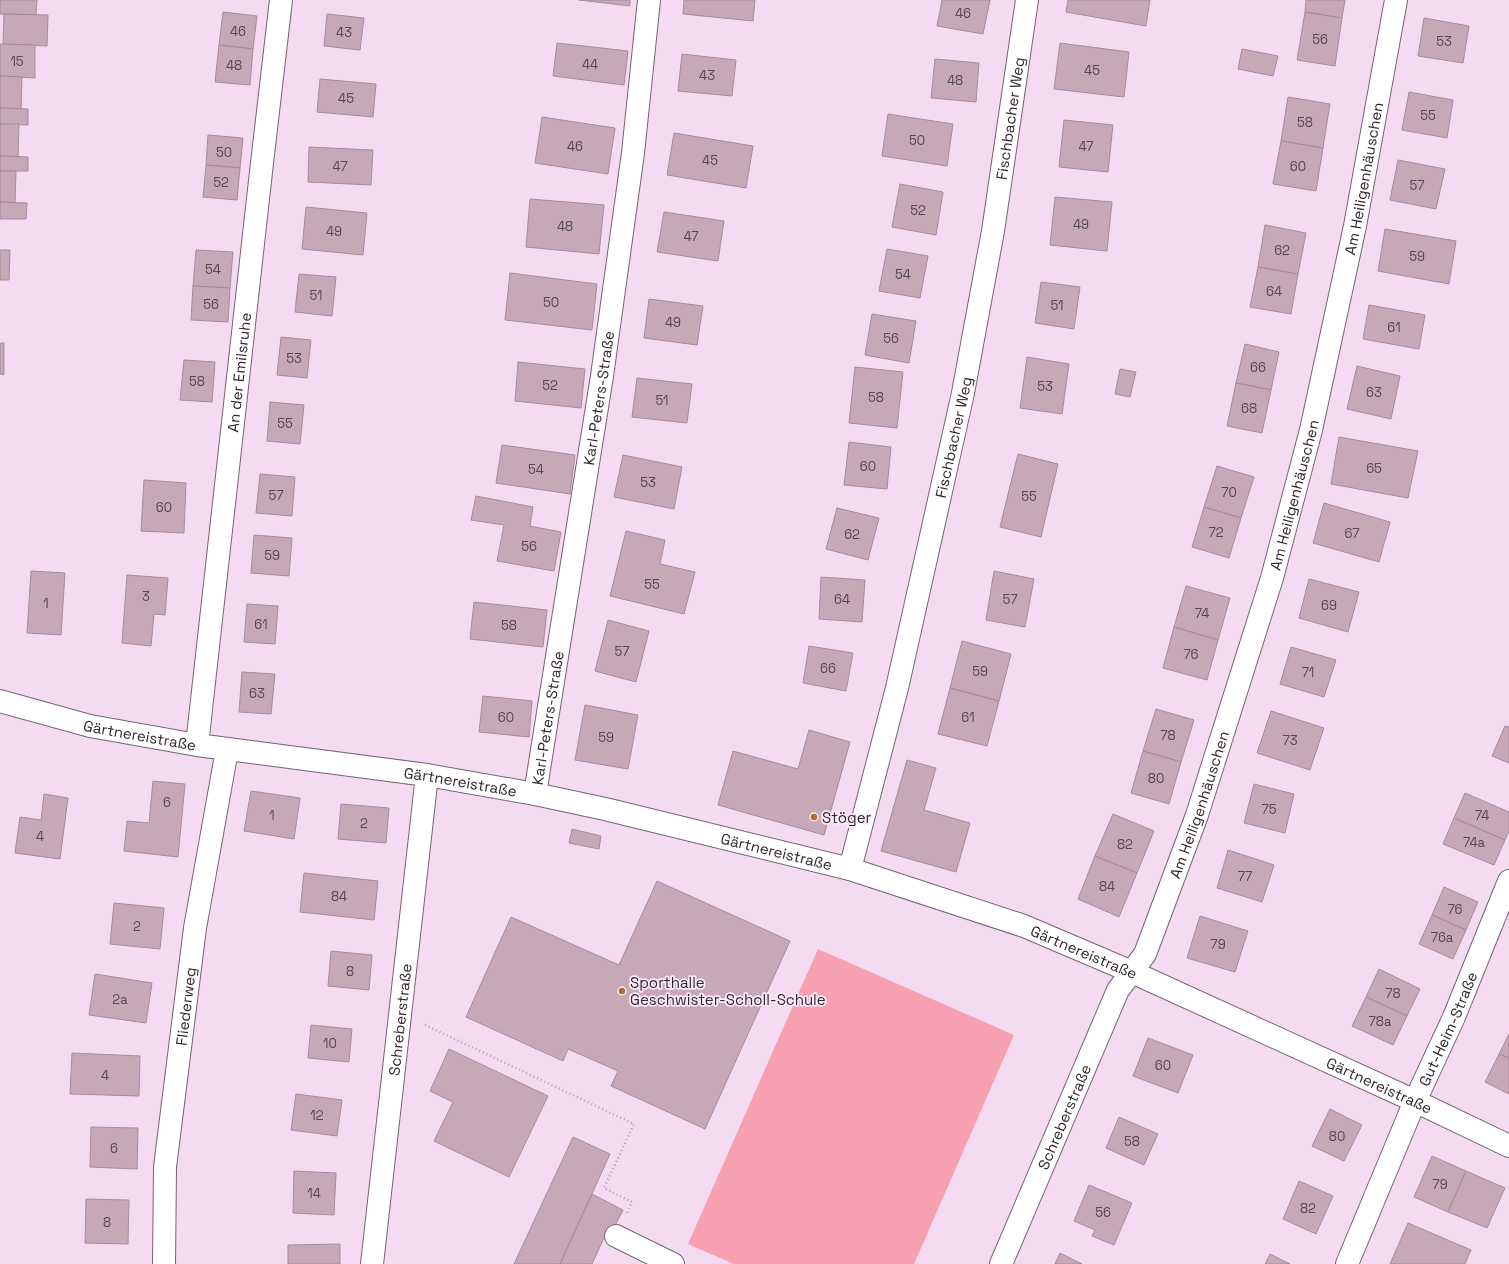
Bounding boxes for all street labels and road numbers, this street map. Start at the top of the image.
street label: Fischbacher Weg [991,56,1028,181]
street label: Am Heiligenhäuschen [1340,101,1387,256]
street label: An der Emilsruhe [223,311,255,433]
street label: Karl-Peters-Straße [578,330,618,466]
street label: Fischbacher Weg [930,375,975,500]
street label: Am Heiligenhäuschen [1265,418,1322,572]
street label: Karl-Peters-Straße [527,649,567,786]
street label: Gärtnereistraße [81,715,198,754]
street label: Am Heiligenhäuschen [1165,728,1233,881]
street label: Gärtnereistraße [403,763,518,800]
street label: Gärtnereistraße [719,828,834,874]
street label: Gärtnereistraße [1028,921,1141,983]
street label: Schreberstraße [384,962,415,1077]
street label: Fliederweg [171,966,200,1047]
street label: Gut-Heim-Straße [1414,968,1481,1089]
street label: Gärtnereistraße [1324,1052,1435,1117]
street label: Schreberstraße [1033,1061,1095,1172]

